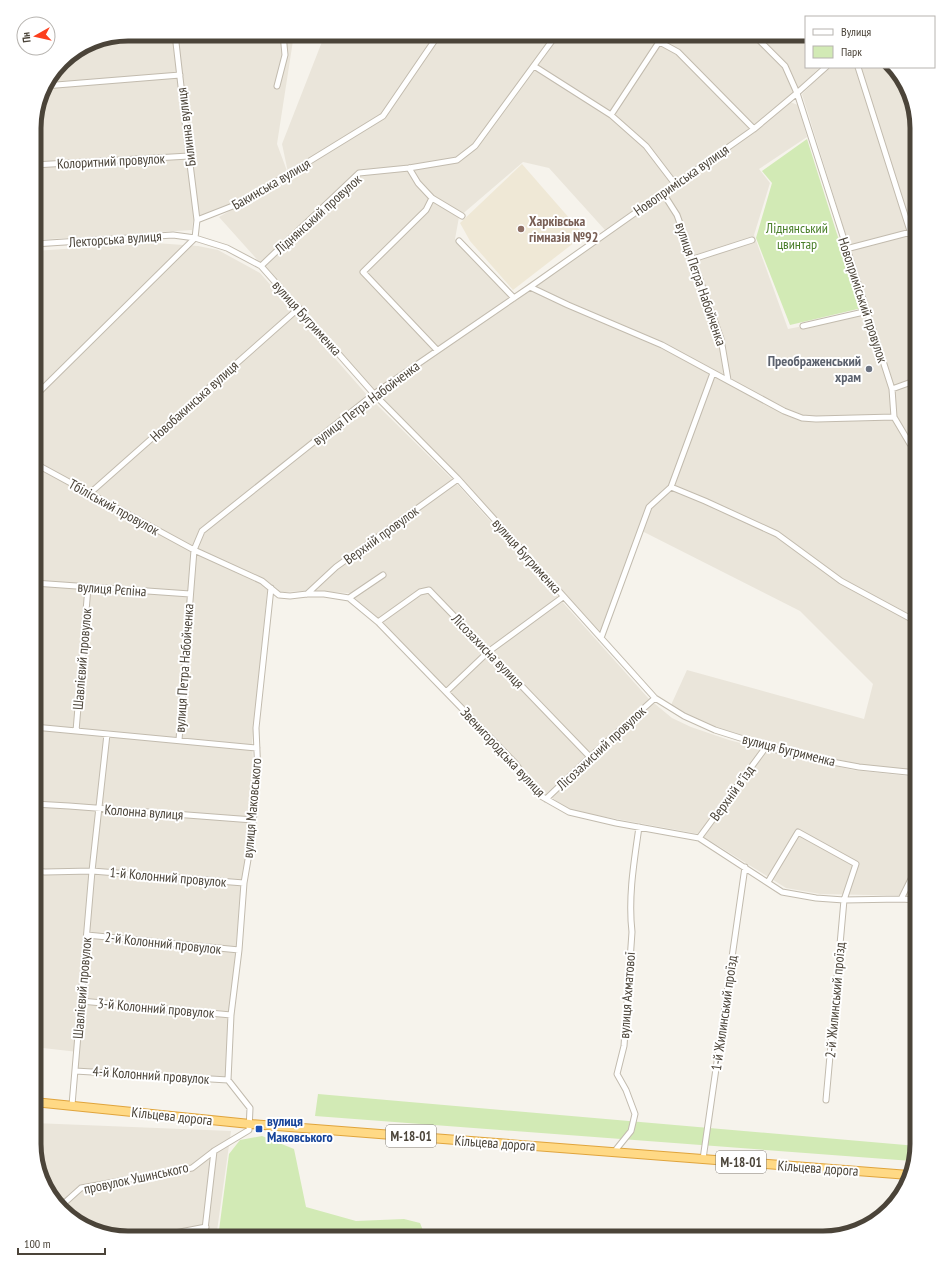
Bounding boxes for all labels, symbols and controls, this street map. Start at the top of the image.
north arrow [16,16,56,56]
legend [805,16,935,68]
text: Вулиця [841,24,871,39]
text: Пн [18,31,34,44]
text: Парк [841,44,862,59]
street label: Билинна вулиця [172,87,200,167]
street label: Новоприміська вулиця [630,140,732,220]
street label: Колоритний провулок [57,149,166,173]
street label: Бакинська вулиця [228,154,314,214]
street label: Ліднянський провулок [270,170,366,258]
place label: Харківська гімназія №92 [529,212,599,246]
park label: Ліднянський цвинтар [765,219,828,253]
street label: вулиця Петра Набойченка [671,220,731,348]
marker: Харківська гімназія №92 [516,224,526,234]
street label: Лекторська вулиця [67,227,162,251]
street label: Новоприміський провулок [834,235,892,366]
street label: вулиця Бугрименка [268,277,346,359]
place label: Преображенський храм [768,352,861,386]
street label: Новобакинська вулиця [146,357,242,445]
street label: вулиця Петра Набойченка [309,357,423,449]
marker: Преображенський храм [864,364,874,374]
street label: Тбіліський провулок [65,475,163,540]
street label: Верхній провулок [340,501,422,568]
street label: вулиця Бугрименка [488,515,566,597]
street label: вулиця Рєпіна [77,578,147,600]
street label: вулиця Петра Набойченка [171,603,197,733]
street label: Шавлієвий провулок [69,607,95,711]
street label: Лісозахисна вулиця [447,609,528,692]
street label: Лісозахисний провулок [552,702,650,795]
street label: Звенигородська вулиця [457,703,549,801]
street label: вулиця Бугрименка [741,730,837,770]
street label: вулиця Маковського [239,757,265,859]
street label: Верхній в'їзд [706,762,758,824]
street label: Колонна вулиця [104,800,184,824]
street label: 1-й Колонний провулок [109,863,228,891]
street label: 2-й Колонний провулок [104,928,223,958]
street label: Шавлієвий провулок [69,936,95,1040]
street label: 2-й Жилинський проїзд [821,941,849,1059]
street label: вулиця Ахматової [615,951,639,1039]
street label: 1-й Жилинський проїзд [707,954,741,1072]
street label: 3-й Колонний провулок [97,994,216,1022]
street label: 4-й Колонний провулок [92,1062,211,1088]
street label: Кільцева дорога [131,1103,213,1129]
place label: вулиця Маковського [267,1112,333,1146]
marker: вулиця Маковського [254,1124,264,1134]
road number: М-18-01 [386,1125,436,1147]
street label: Кільцева дорога [454,1131,536,1155]
road number: М-18-01 [716,1151,766,1173]
street label: Кільцева дорога [777,1156,859,1180]
street label: провулок Ушинського [82,1158,190,1198]
scale bar [18,1230,105,1256]
text: 100 m [24,1236,51,1251]

